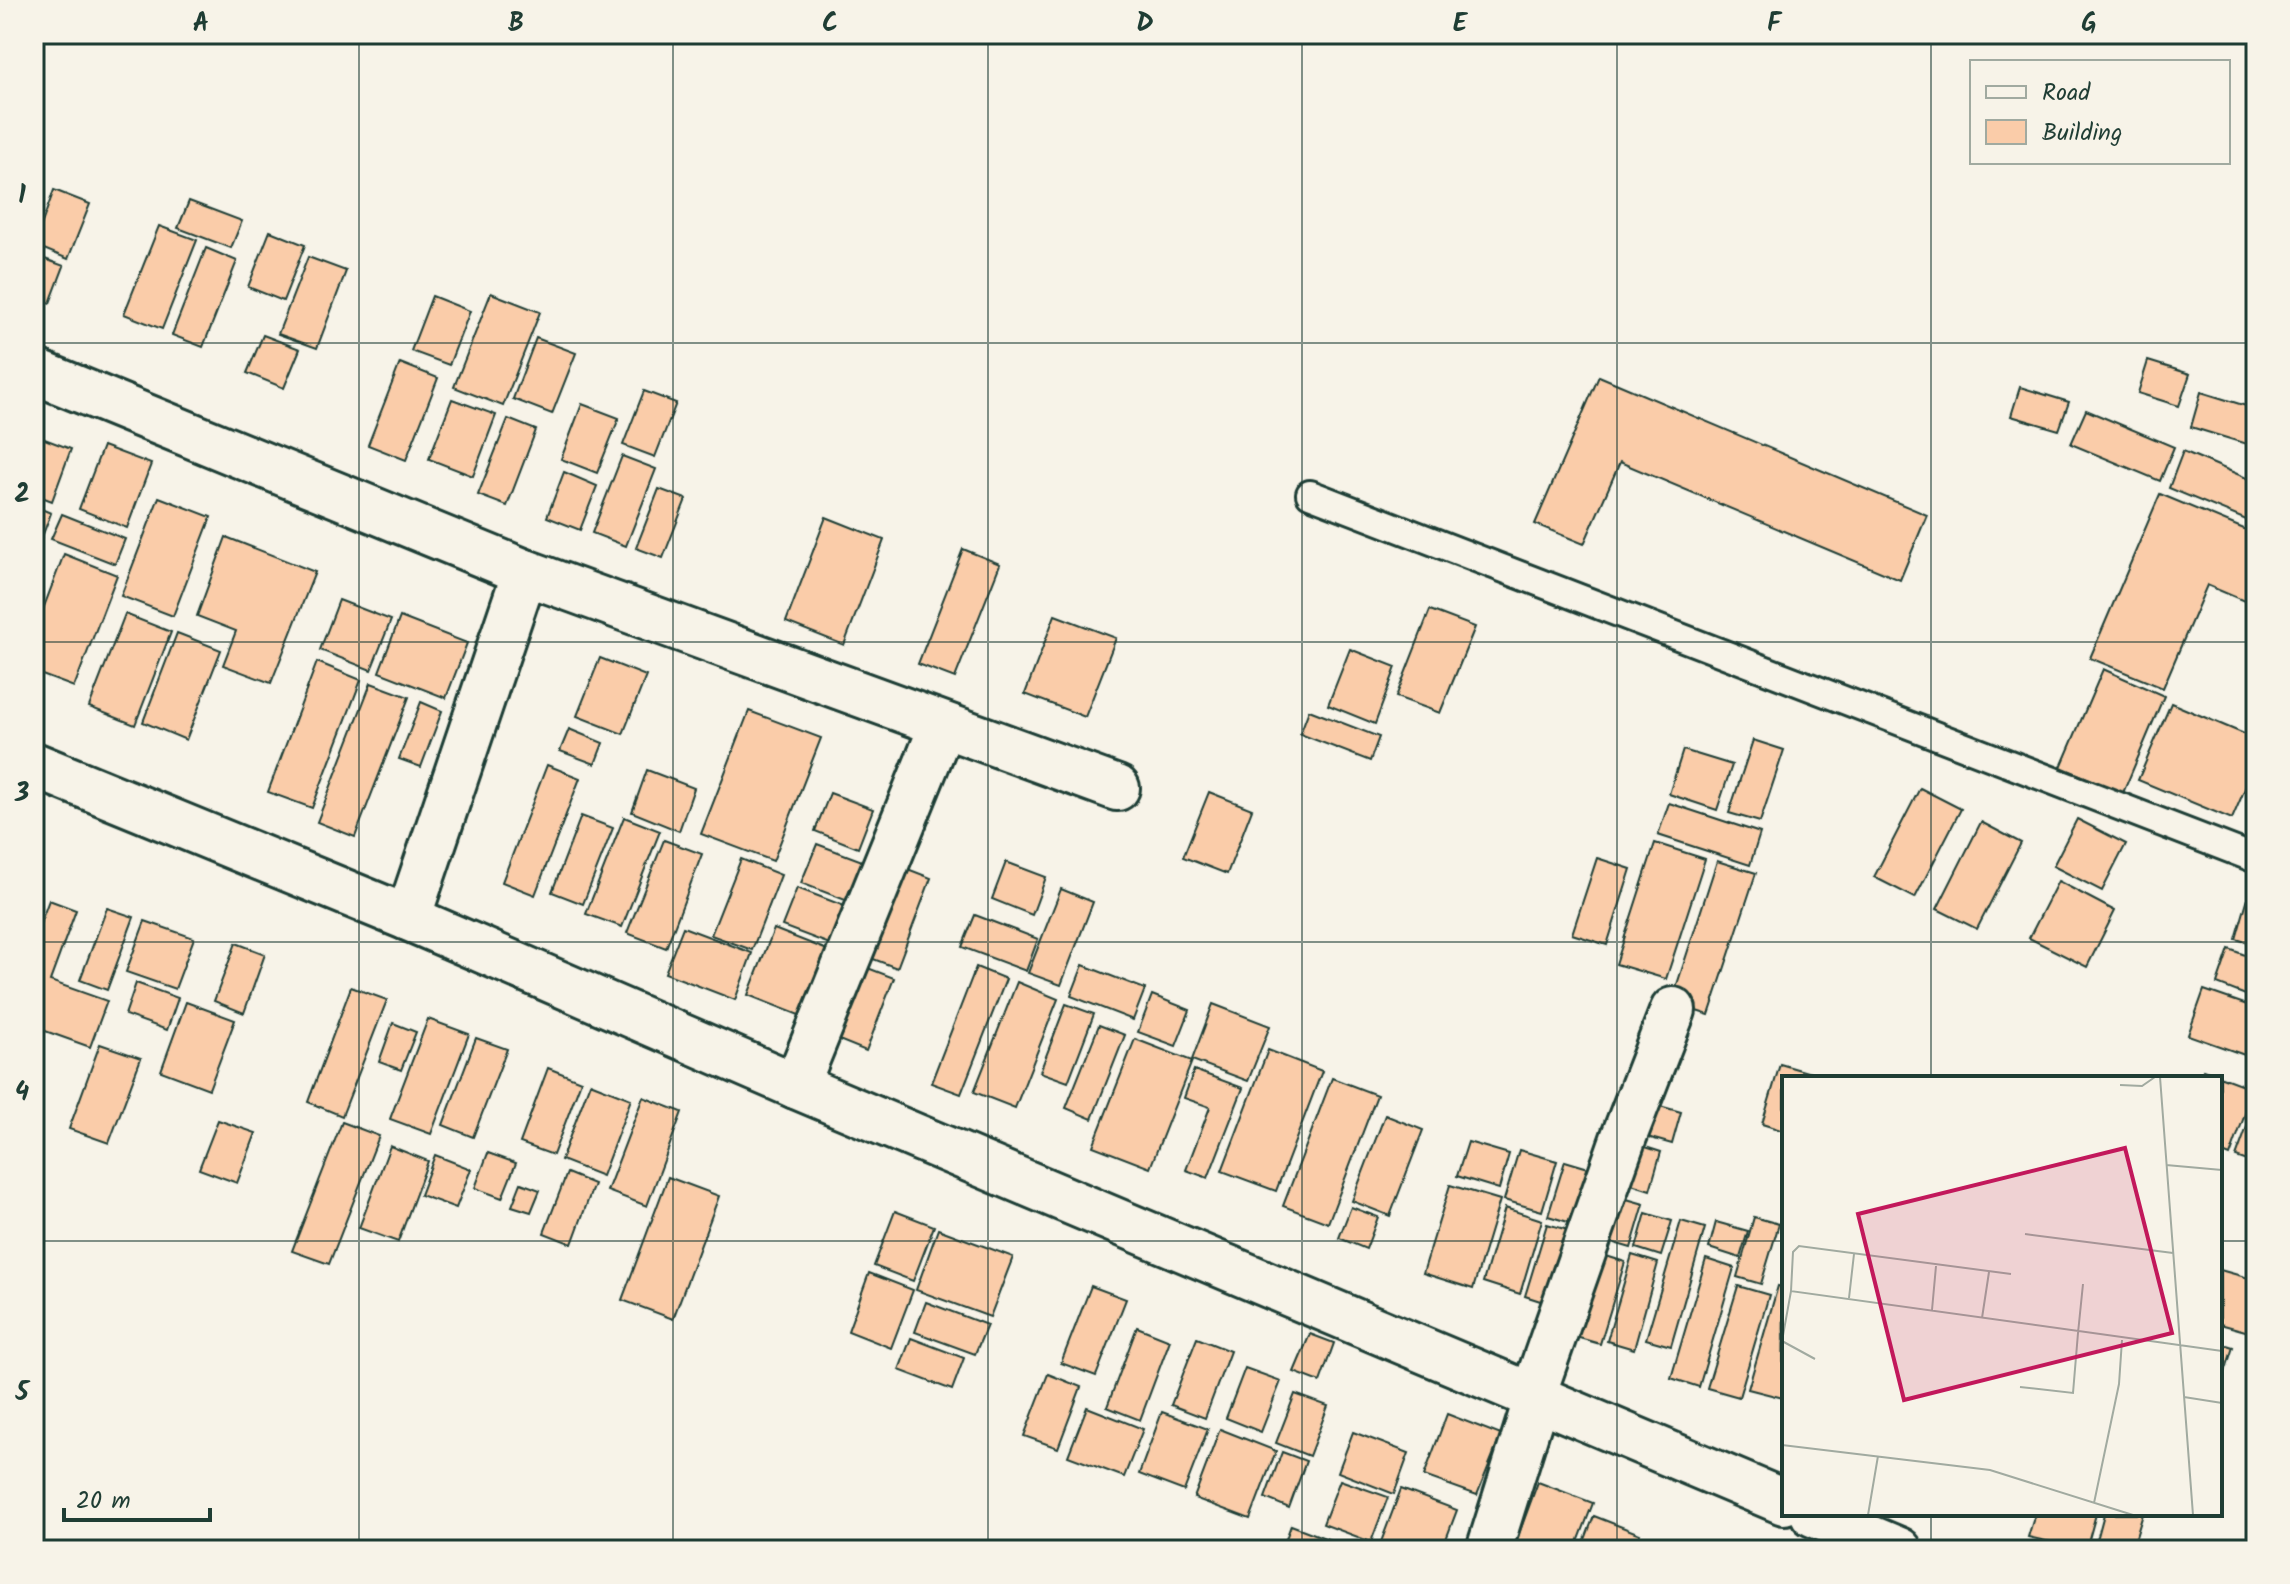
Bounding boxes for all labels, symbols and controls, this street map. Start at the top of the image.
text: A [193,3,209,45]
text: B [508,3,524,45]
text: C [822,3,838,45]
text: D [1136,3,1154,45]
text: E [1453,3,1469,45]
text: F [1767,3,1783,45]
text: G [2081,3,2097,45]
legend [1970,60,2230,164]
text: Road [2042,74,2091,113]
text: Building [2042,114,2122,153]
text: 1 [18,175,26,217]
text: 2 [14,474,30,516]
text: 3 [14,773,29,815]
text: 4 [15,1072,29,1114]
inset map [1782,1076,2222,1516]
text: 5 [14,1372,30,1414]
scale bar [64,1472,210,1522]
text: 20 m [76,1482,131,1521]

